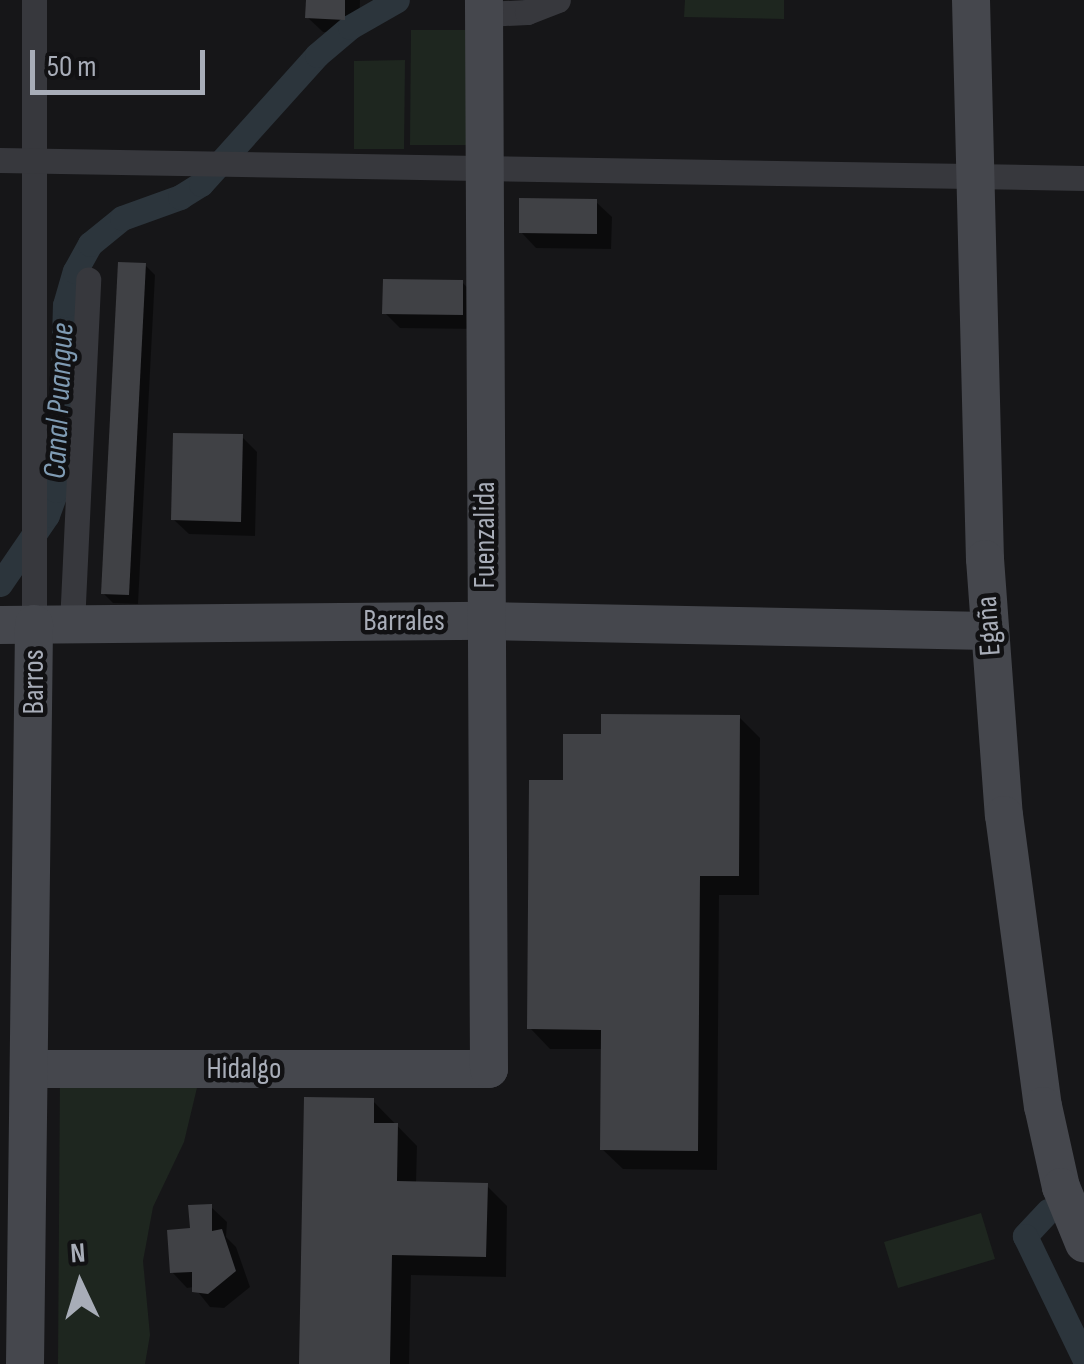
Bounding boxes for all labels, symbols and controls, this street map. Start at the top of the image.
scale bar [35,30,210,92]
text: 50 m [47,49,96,85]
water label: Canal Puangue [37,322,83,480]
street label: Fuenzalida [467,482,503,588]
street label: Egaña [969,595,1009,657]
street label: Barrales [363,603,445,639]
street label: Barros [16,650,52,714]
street label: Hidalgo [207,1051,281,1087]
north arrow [30,1234,130,1334]
text: N [69,1237,86,1271]

